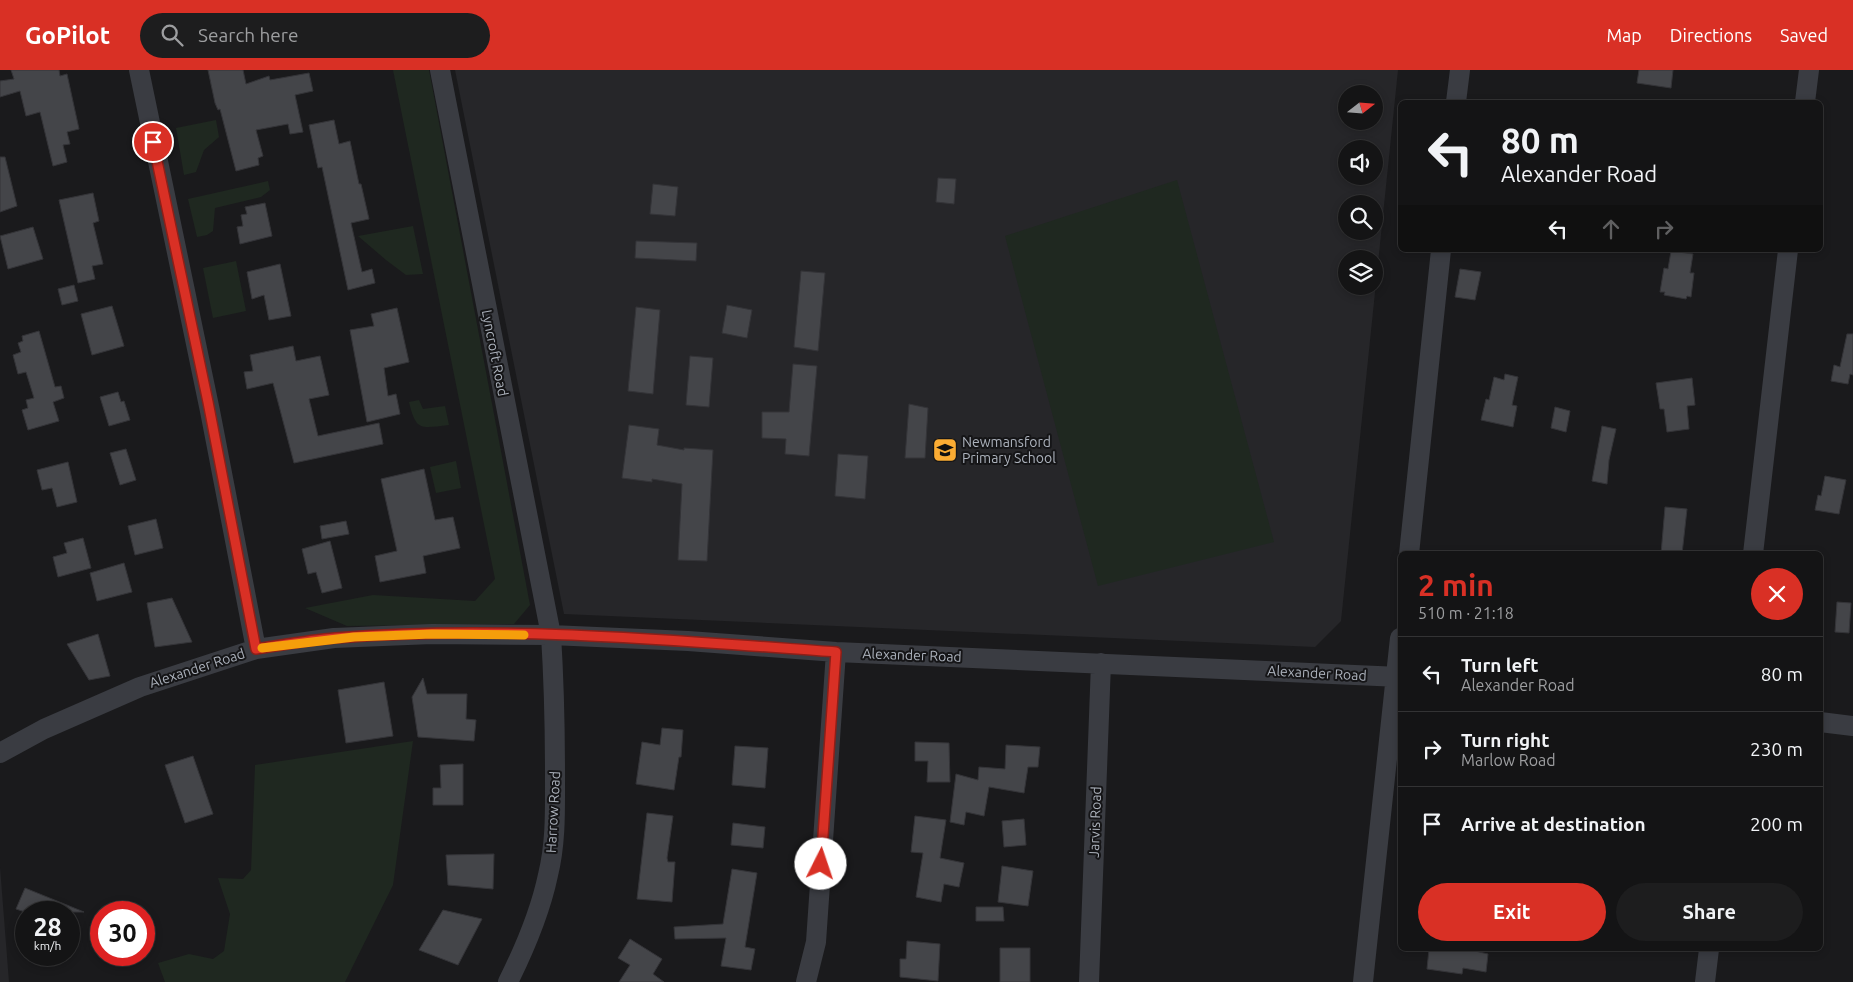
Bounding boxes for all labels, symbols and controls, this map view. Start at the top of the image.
search box [140,13,490,58]
icon: search [158,21,186,49]
text: GoPilot [25,22,110,49]
text: Search here [198,24,298,46]
text: Map [1606,25,1642,45]
text: Directions [1670,25,1752,45]
text: Saved [1780,25,1828,45]
north arrow [1338,85,1382,130]
map controls [1338,85,1383,295]
icon: left [1418,120,1483,185]
text: 80 m [1501,120,1579,160]
pin [132,121,174,163]
icon: arrive [139,128,167,156]
button: sound [1338,140,1383,185]
text: Alexander Road [1501,161,1657,186]
button: search [1338,195,1383,240]
icon: left [1544,215,1572,243]
icon: ahead [1597,215,1625,243]
icon: right [1650,215,1678,243]
button: layers [1338,250,1383,295]
street label: Lyncroft Road [479,308,511,398]
place label: Newmansford Primary School [962,434,1056,466]
school or university icon: Newmansford Primary School [932,437,958,463]
text: 2 min [1418,568,1494,602]
button: close [1751,568,1803,620]
text: 510 m · 21:18 [1418,604,1514,622]
street label: Alexander Road [147,645,247,691]
street label: Alexander Road [862,645,962,665]
text: Turn left [1461,654,1539,676]
icon: left [1418,660,1446,688]
street label: Alexander Road [1267,662,1367,684]
text: 80 m [1761,663,1803,685]
text: Alexander Road [1461,676,1575,694]
text: Turn right [1461,729,1549,751]
icon: right [1418,735,1446,763]
text: 230 m [1750,738,1803,760]
text: Marlow Road [1461,751,1556,769]
street label: Harrow Road [543,771,563,853]
street label: Jarvis Road [1086,786,1104,858]
icon: arrive [1418,810,1446,838]
text: Arrive at destination [1461,813,1646,835]
text: 200 m [1750,813,1803,835]
position arrow [794,837,846,889]
button: Exit [1418,883,1606,941]
button: Share [1616,883,1803,941]
speed limit sign: 30 [90,901,155,966]
text: 28 [33,913,62,941]
text: km/h [34,939,61,952]

